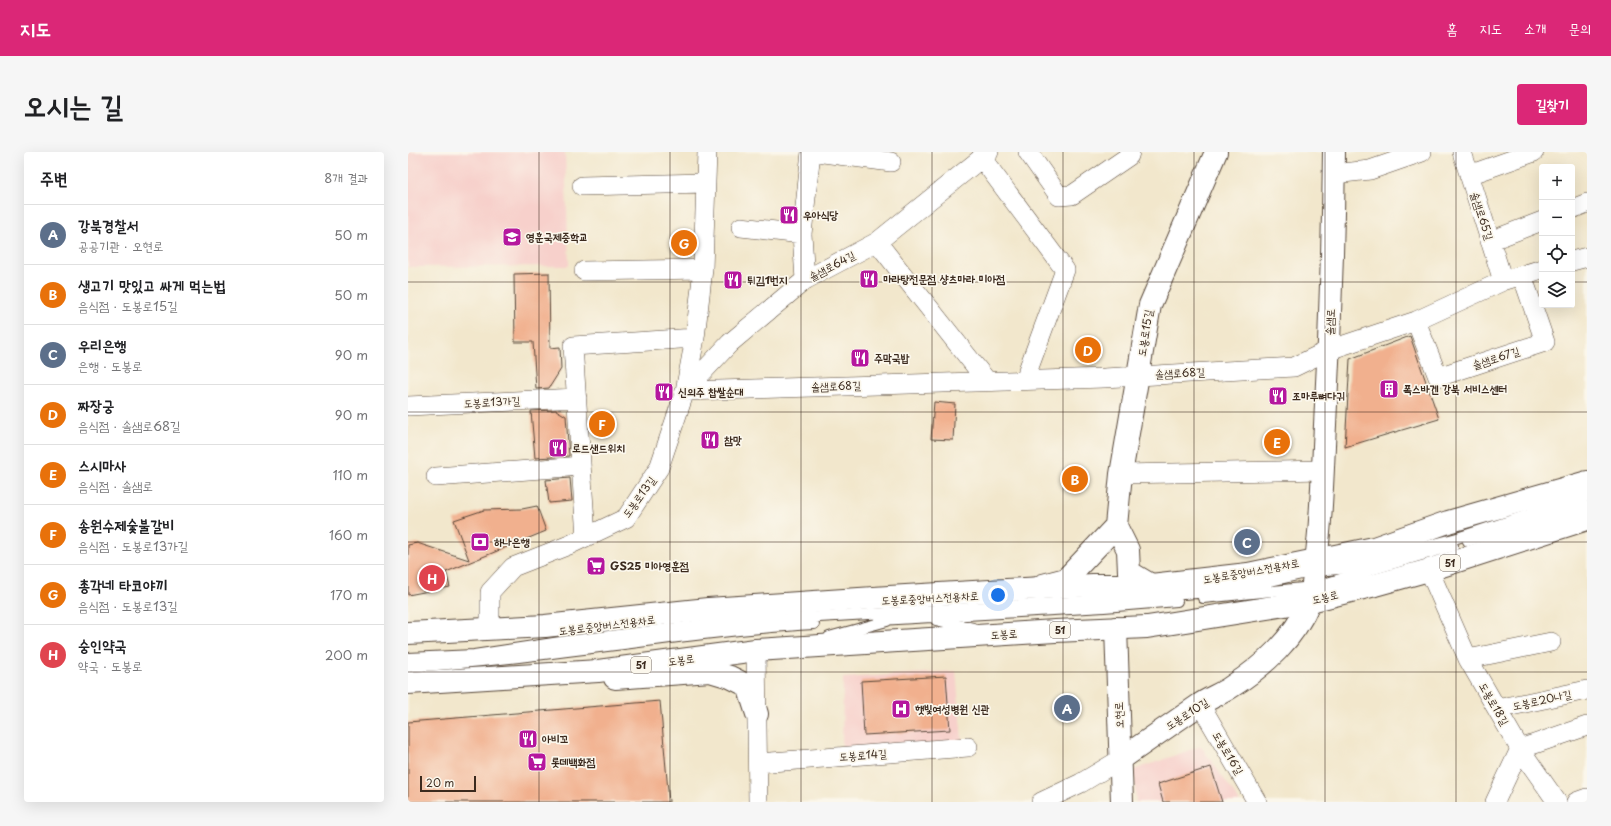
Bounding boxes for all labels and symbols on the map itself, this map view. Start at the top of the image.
street label: 솔샘로65길 [1467,189,1498,242]
restaurant icon: 우아식당 [778,204,800,226]
place label: 우아식당 [803,206,839,223]
school or university icon: 영훈국제중학교 [501,226,523,248]
place label: 영훈국제중학교 [526,228,588,245]
pin: G [671,228,697,258]
street label: 솔샘로64길 [806,246,858,285]
restaurant icon: 마라탕전문점 샹츠마라 미아점 [858,268,880,290]
restaurant icon: 튀김1번지 [722,269,744,291]
place label: 마라탕전문점 샹츠마라 미아점 [883,270,1005,287]
place label: 튀김1번지 [747,271,788,288]
street label: 도봉로15길 [1132,308,1157,358]
street label: 솔샘로 [1321,308,1338,336]
pin: D [1075,335,1101,365]
street label: 솔샘로67길 [1470,342,1522,373]
restaurant icon: 주막국밥 [849,347,871,369]
place label: 주막국밥 [874,349,910,366]
street label: 솔샘로68길 [1155,363,1205,382]
street label: 솔샘로68길 [811,376,861,395]
building icon: 폭스바겐 강북 서비스센터 [1378,378,1400,400]
place label: 폭스바겐 강북 서비스센터 [1403,380,1507,397]
restaurant icon: 신의주 찹쌀순대 [653,381,675,403]
place label: 신의주 찹쌀순대 [678,383,744,400]
restaurant icon: 조마루뼈다귀 [1267,385,1289,407]
place label: 조마루뼈다귀 [1292,387,1345,404]
street label: 도봉로13가길 [463,392,521,411]
pin: F [589,409,615,439]
pin: E [1264,427,1290,457]
restaurant icon: 참맛 [699,429,721,451]
place label: 참맛 [724,431,742,448]
restaurant icon: 로드샌드위치 [547,437,569,459]
place label: 로드샌드위치 [572,439,625,456]
pin: B [1062,464,1088,494]
street label: 도봉로13길 [618,472,660,521]
pin: C [1234,527,1260,557]
bank icon: 하나은행 [469,531,491,553]
place label: 하나은행 [494,533,530,550]
street label: 도봉로중앙버스전용차로 [1201,554,1300,587]
supermarket icon: GS25 미아영훈점 [585,555,607,577]
road number: 51 [1440,555,1460,571]
place label: GS25 미아영훈점 [610,557,689,574]
pin: H [419,563,445,593]
your location [988,585,1008,605]
street label: 도봉로 [1310,585,1340,608]
street label: 도봉로중앙버스전용차로 [881,586,979,609]
street label: 도봉로중앙버스전용차로 [558,610,656,639]
road number: 51 [1050,622,1070,638]
street label: 도봉로 [990,624,1018,643]
street label: 도봉로 [667,649,695,670]
road number: 51 [631,657,651,673]
street label: 도봉로18길 [1475,679,1514,729]
street label: 도봉로20나길 [1511,685,1573,714]
pin: A [1054,693,1080,723]
street label: 도봉로10길 [1162,693,1212,734]
hospital icon: 햇빛여성병원 신관 [890,698,912,720]
place label: 햇빛여성병원 신관 [915,700,989,717]
street label: 오현로 [1110,701,1127,729]
restaurant icon: 아비꼬 [517,728,539,750]
street label: 도봉로16길 [1209,728,1248,778]
place label: 아비꼬 [542,730,569,747]
street label: 도봉로14길 [839,744,887,765]
supermarket icon: 롯데백화점 [526,751,548,773]
place label: 롯데백화점 [551,753,595,770]
scale bar [420,774,476,793]

